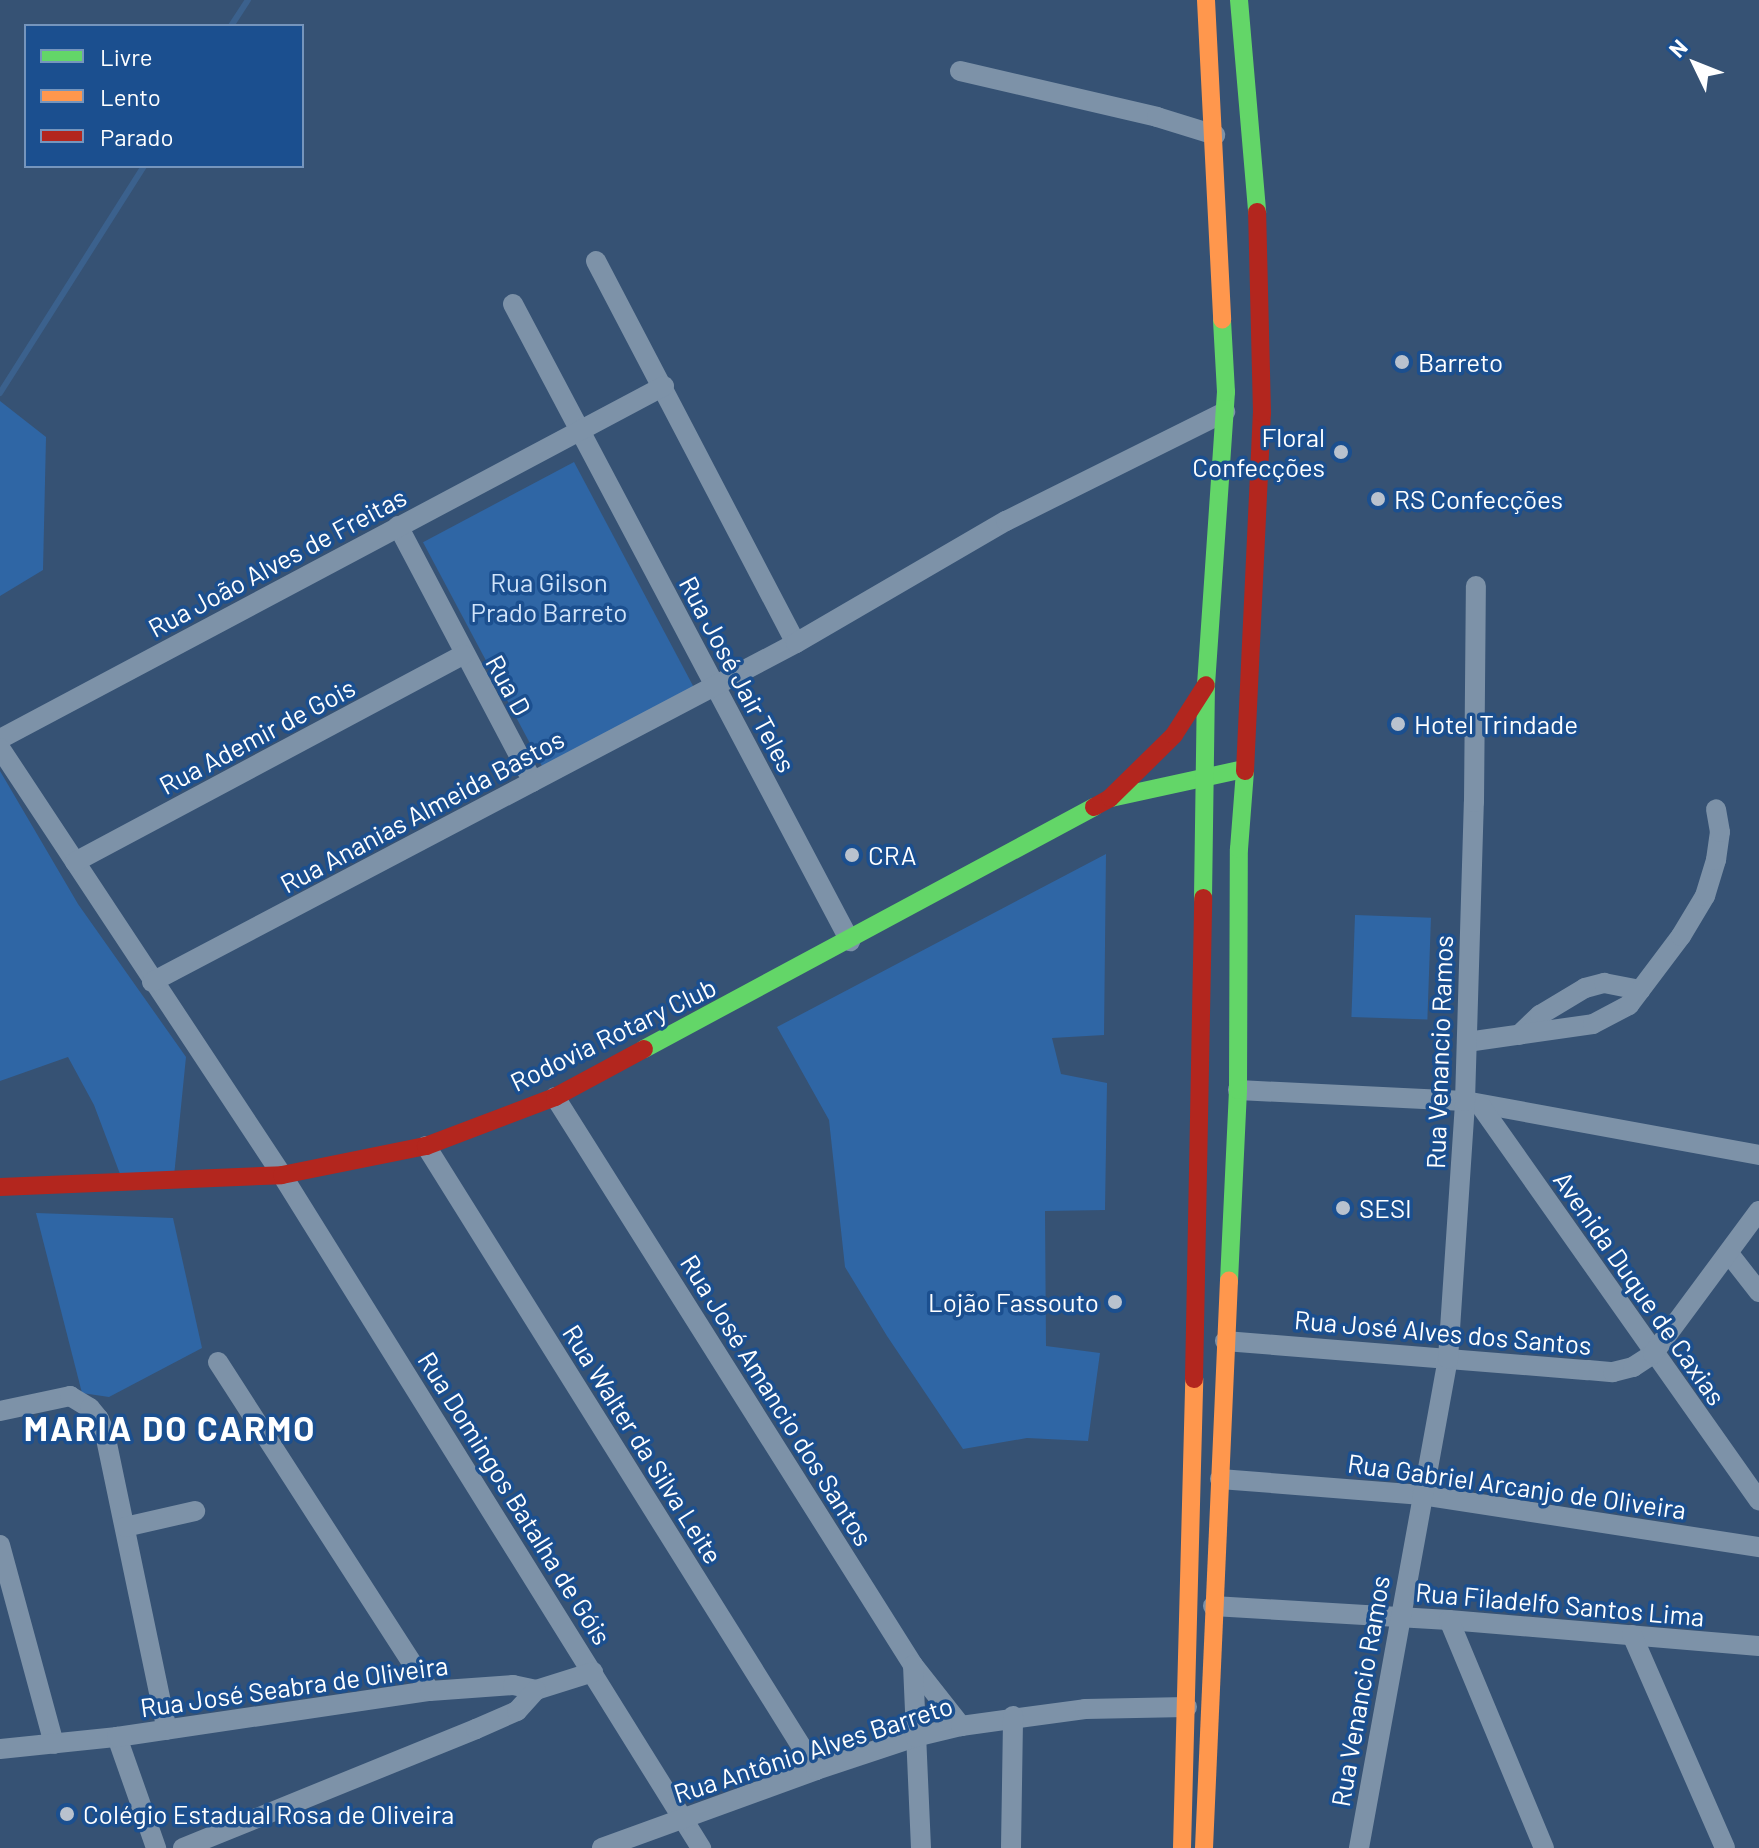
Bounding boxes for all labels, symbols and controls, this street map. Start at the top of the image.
legend [24,24,304,168]
north arrow [1655,24,1735,104]
text: N [1663,33,1692,62]
text: Livre [100,42,153,71]
text: Lento [100,82,161,111]
text: Parado [100,122,174,151]
place label: Barreto [1418,346,1503,378]
marker: Barreto [1393,353,1411,371]
place label: Floral Confecções [1192,421,1325,482]
marker: Floral Confecções [1332,443,1350,461]
street label: Rua João Alves de Freitas [143,481,411,643]
place label: RS Confecções [1394,483,1563,515]
marker: RS Confecções [1369,490,1387,508]
park label: Rua Gilson Prado Barreto [471,566,627,628]
street label: Rua José Jair Teles [673,571,803,777]
street label: Rua D [480,649,538,721]
street label: Rua Ademir de Gois [154,671,360,801]
place label: Hotel Trindade [1414,708,1578,740]
marker: Hotel Trindade [1389,715,1407,733]
street label: Rua Ananias Almeida Bastos [275,723,569,899]
place label: CRA [868,839,916,871]
marker: CRA [843,846,861,864]
street label: Rua Venancio Ramos [1419,934,1459,1170]
street label: Rodovia Rotary Club [505,971,721,1097]
street label: Avenida Duque de Caxias [1547,1165,1733,1411]
place label: SESI [1359,1192,1412,1224]
marker: SESI [1334,1199,1352,1217]
street label: Rua José Amancio dos Santos [674,1249,880,1551]
place label: Lojão Fassouto [928,1286,1099,1318]
marker: Lojão Fassouto [1106,1293,1124,1311]
street label: Rua José Alves dos Santos [1293,1303,1593,1361]
street label: Rua Walter da Silva Leite [557,1319,729,1569]
street label: Rua Domingos Batalha de Góis [412,1346,618,1650]
district label: MARIA DO CARMO [24,1408,316,1448]
street label: Rua Gabriel Arcanjo de Oliveira [1346,1447,1688,1525]
street label: Rua Venancio Ramos [1324,1573,1396,1809]
street label: Rua Filadelfo Santos Lima [1414,1576,1706,1632]
street label: Rua José Seabra de Oliveira [138,1649,450,1723]
street label: Rua Antônio Alves Barreto [670,1689,956,1809]
place label: Colégio Estadual Rosa de Oliveira [83,1798,454,1830]
marker: Colégio Estadual Rosa de Oliveira [58,1805,76,1823]

